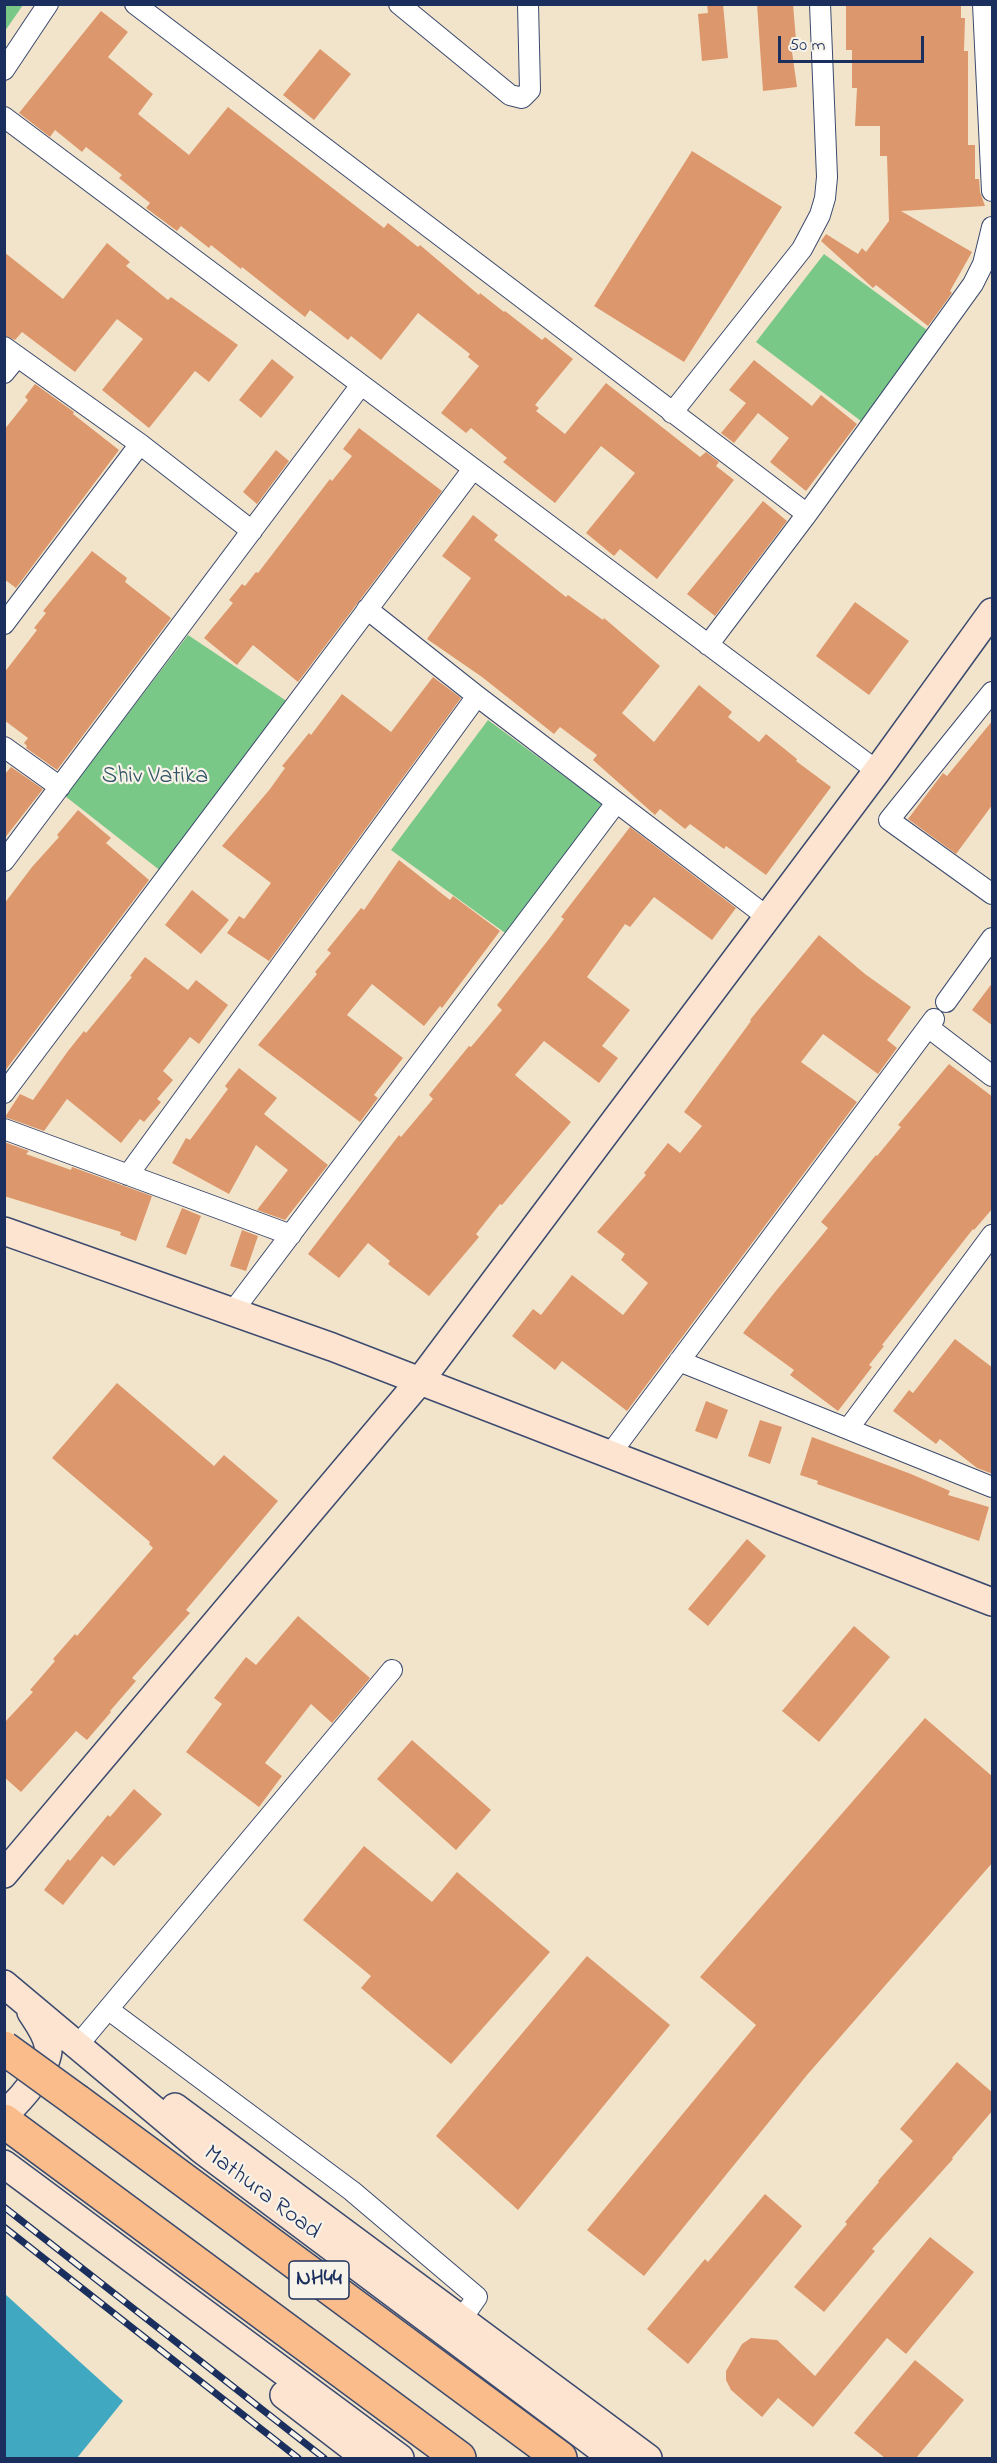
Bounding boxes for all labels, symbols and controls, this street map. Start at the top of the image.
scale bar [781,24,926,62]
text: 50 m [789,33,826,59]
park label: Shiv Vatika [102,764,208,792]
street label: Mathura Road [197,2141,325,2247]
road number: NH44 [289,2261,349,2299]

